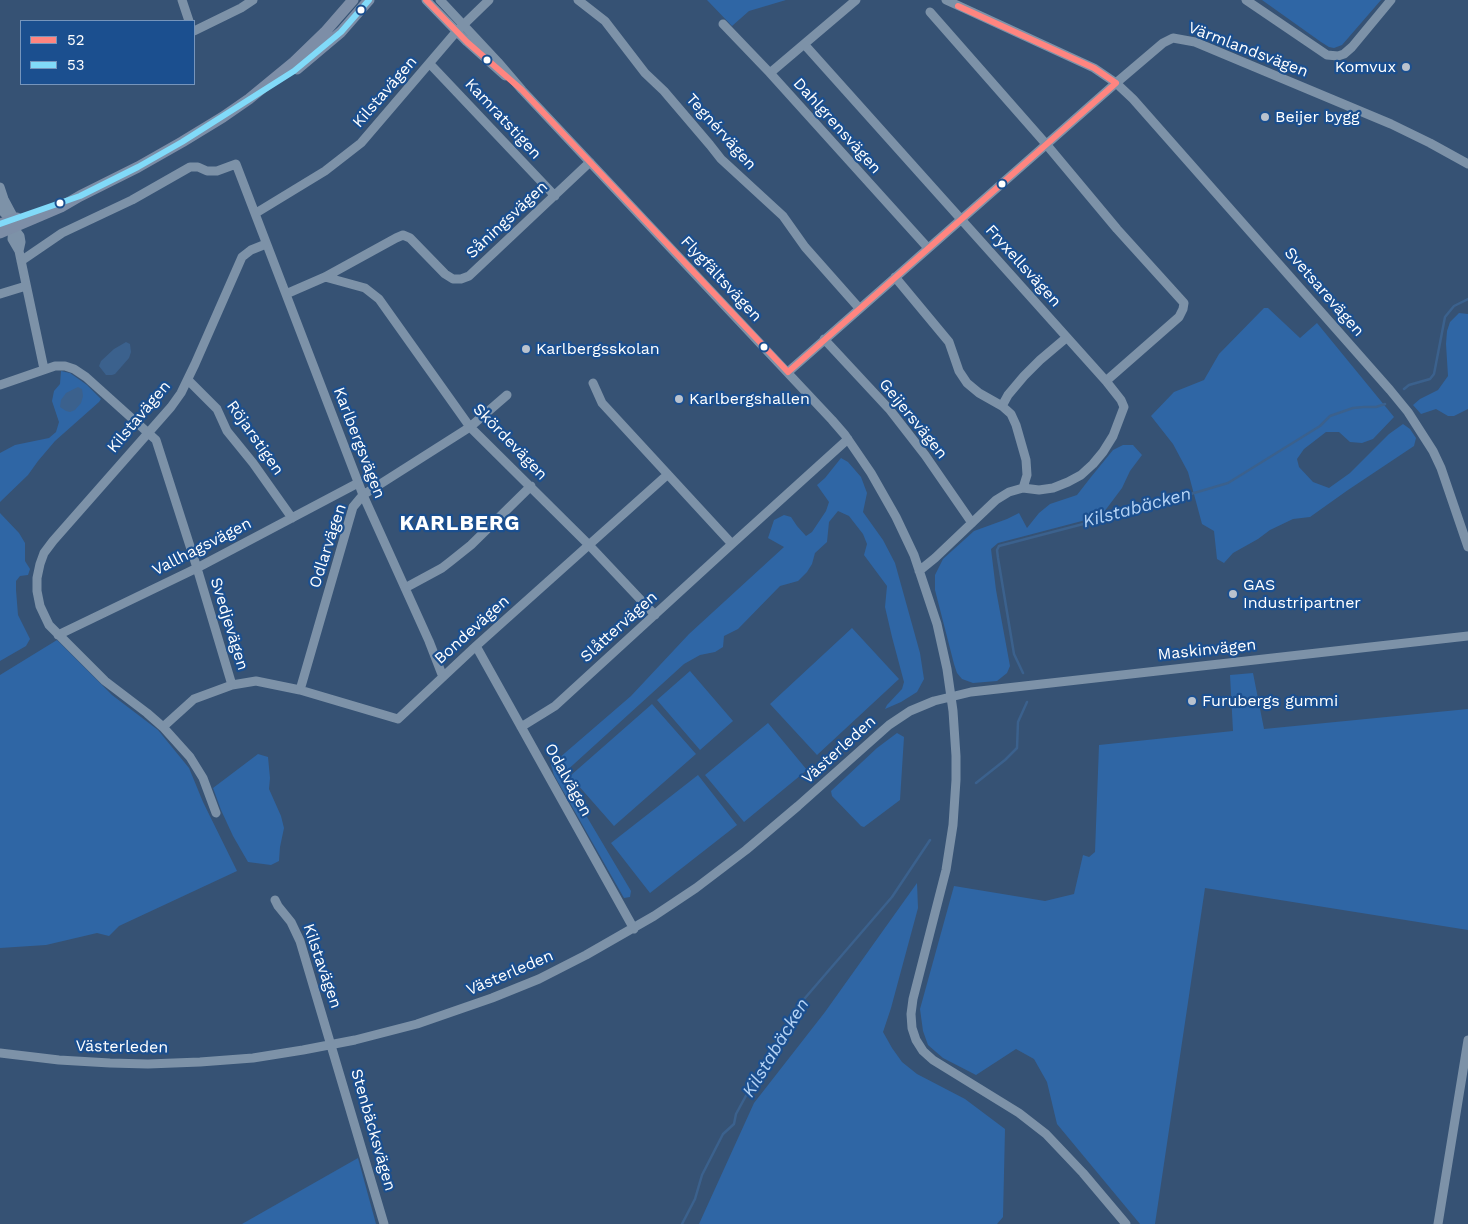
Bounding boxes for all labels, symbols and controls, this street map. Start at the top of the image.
unlabelled marker [356,5,366,15]
street label: Värmlandsvägen [1185,18,1311,82]
legend [20,20,195,85]
text: 52 [67,31,84,49]
street label: Kilstavägen [349,52,421,132]
unlabelled marker [482,55,492,65]
text: 53 [67,56,84,74]
place label: Komvux [1335,57,1396,77]
marker: Komvux [1400,61,1412,73]
street label: Dahlgrensvägen [789,74,885,178]
street label: Kamratstigen [461,75,545,163]
street label: Tegnérvägen [682,90,760,174]
place label: Beijer bygg [1275,107,1359,127]
marker: Beijer bygg [1259,111,1271,123]
street label: Såningsvägen [462,177,552,263]
unlabelled marker [997,179,1007,189]
unlabelled marker [55,198,65,208]
street label: Fryxellsvägen [981,221,1065,311]
street label: Flygfältsvägen [676,232,766,326]
street label: Svetsarevägen [1280,244,1368,340]
place label: Karlbergsskolan [536,339,660,359]
unlabelled marker [759,342,769,352]
marker: Karlbergsskolan [520,343,532,355]
street label: Geijersvägen [875,375,951,463]
street label: Kilstavägen [103,377,175,457]
street label: Karlbergsvägen [329,385,389,501]
place label: Karlbergshallen [689,389,810,409]
marker: Karlbergshallen [673,393,685,405]
street label: Röjarstigen [222,397,288,479]
street label: Skördevägen [469,400,551,484]
water label: Kilstabäcken [1080,483,1194,533]
street label: Odlarvägen [305,502,351,590]
district label: KARLBERG [398,511,522,537]
street label: Vallhagsvägen [149,514,255,580]
street label: Svedjevägen [206,575,252,673]
place label: GAS Industripartner [1243,575,1361,613]
street label: Slåttervägen [577,587,661,667]
marker: GAS Industripartner [1227,588,1239,600]
street label: Bondevägen [431,591,513,669]
street label: Maskinvägen [1157,635,1257,665]
place label: Furubergs gummi [1202,691,1338,711]
marker: Furubergs gummi [1186,695,1198,707]
street label: Västerleden [798,712,880,788]
street label: Odalvägen [540,740,596,820]
street label: Kilstavägen [299,921,345,1011]
street label: Västerleden [464,946,556,1000]
water label: Kilstabäcken [738,995,814,1101]
street label: Västerleden [76,1037,168,1057]
street label: Stenbäcksvägen [346,1067,400,1193]

